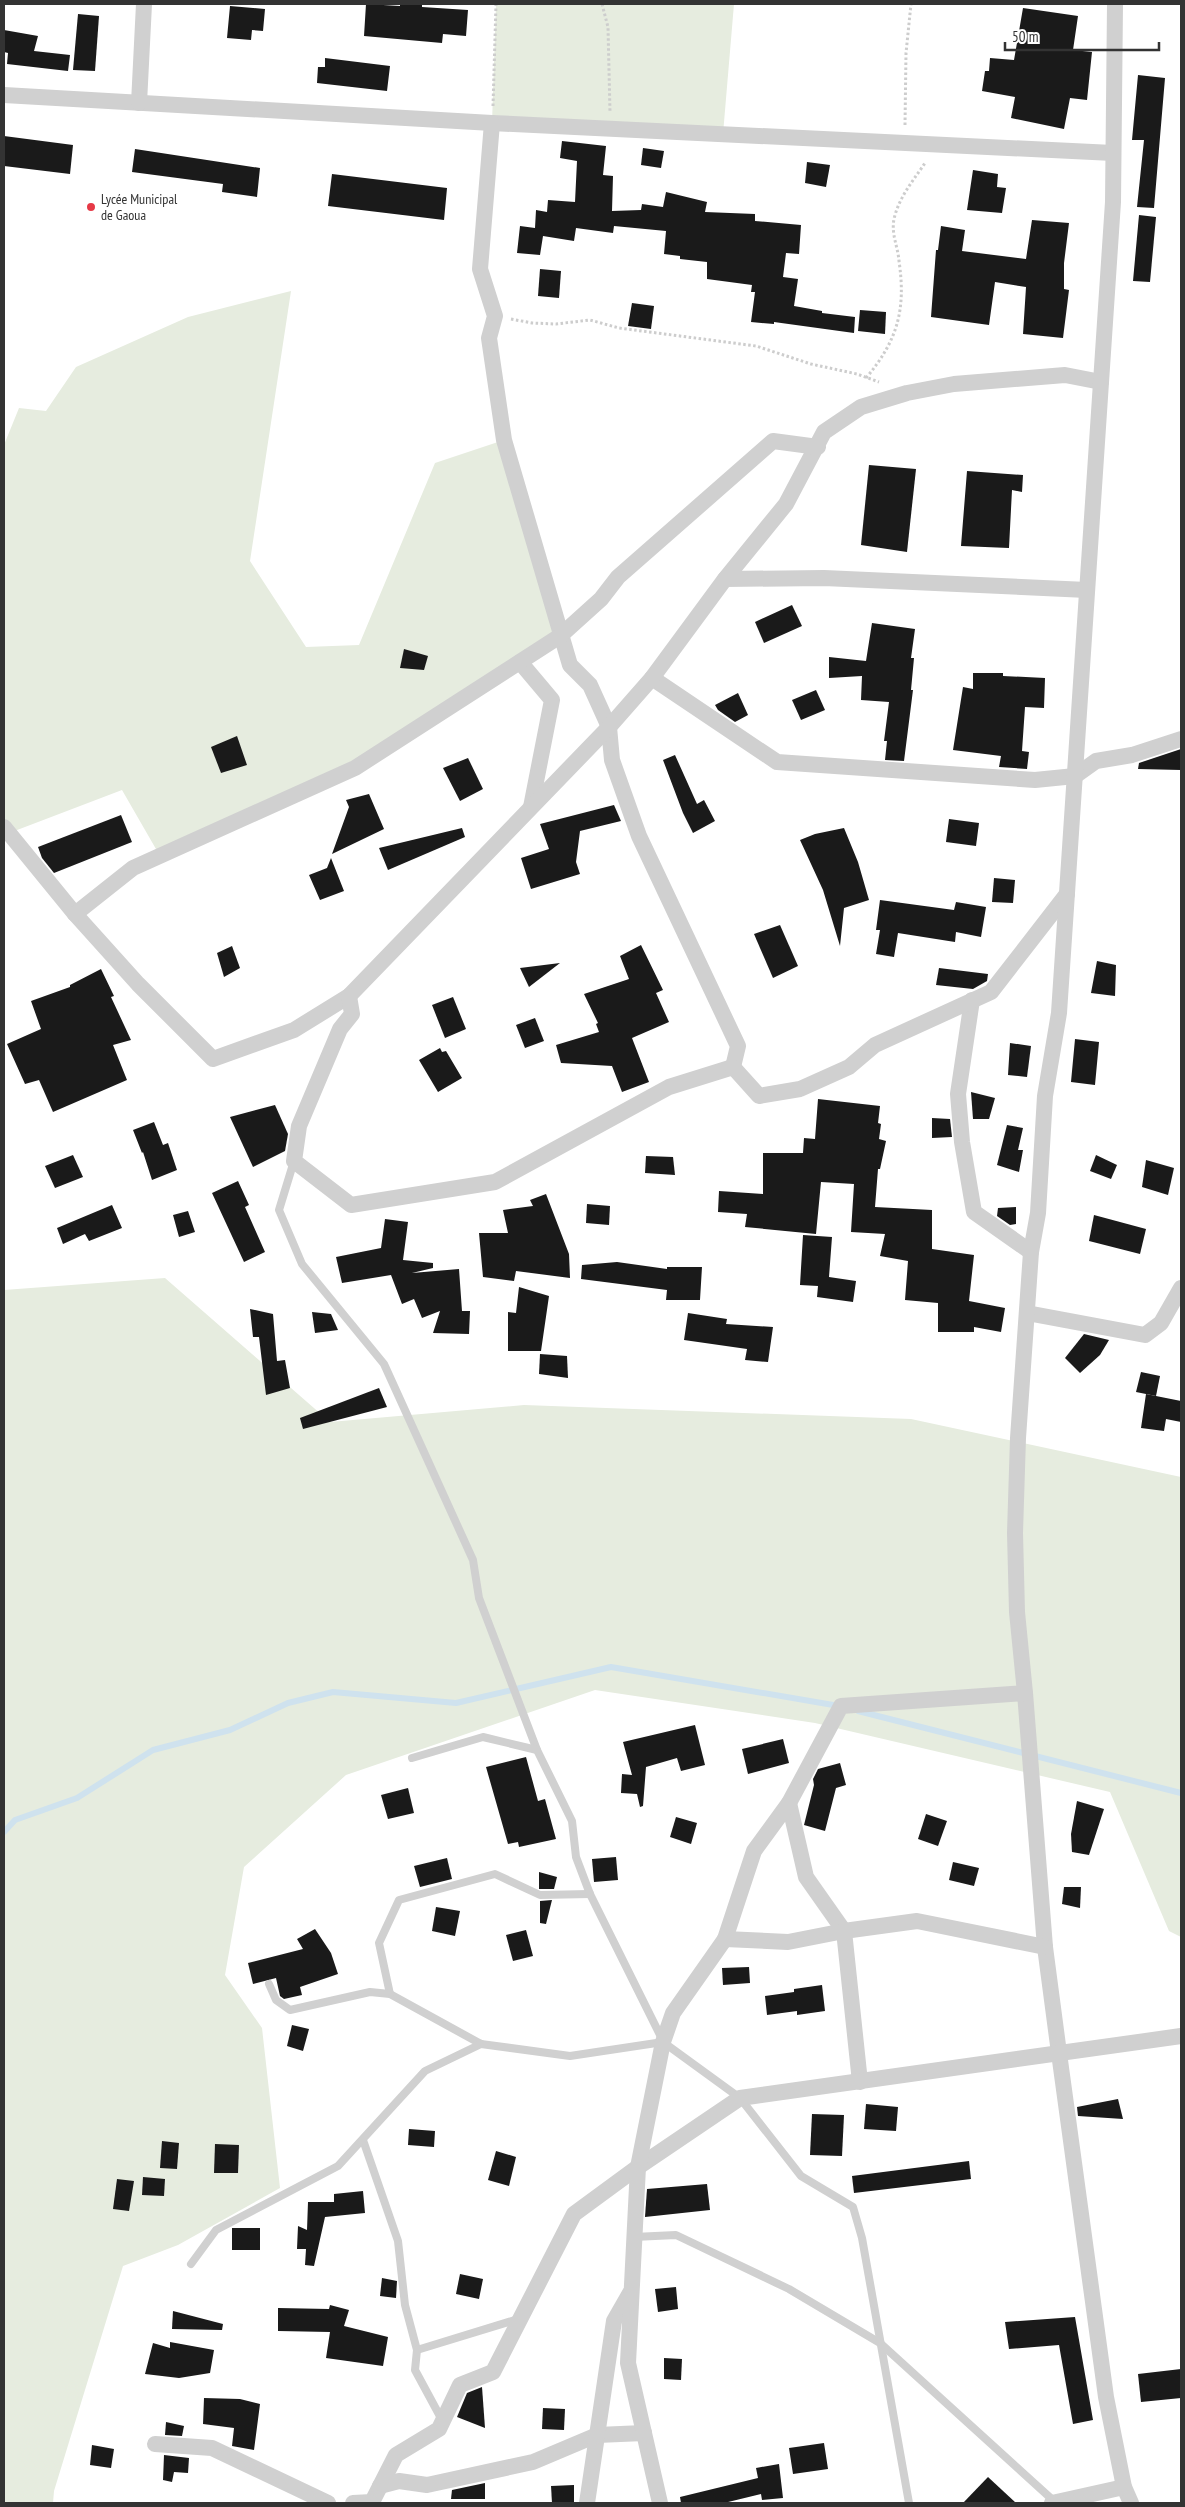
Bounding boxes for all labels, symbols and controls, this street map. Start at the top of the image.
scale bar [1005,20,1159,52]
text: 50 m [1012,27,1038,46]
place label: Lycée Municipal de Gaoua [101,190,178,224]
marker: Lycée Municipal de Gaoua [85,201,97,213]

